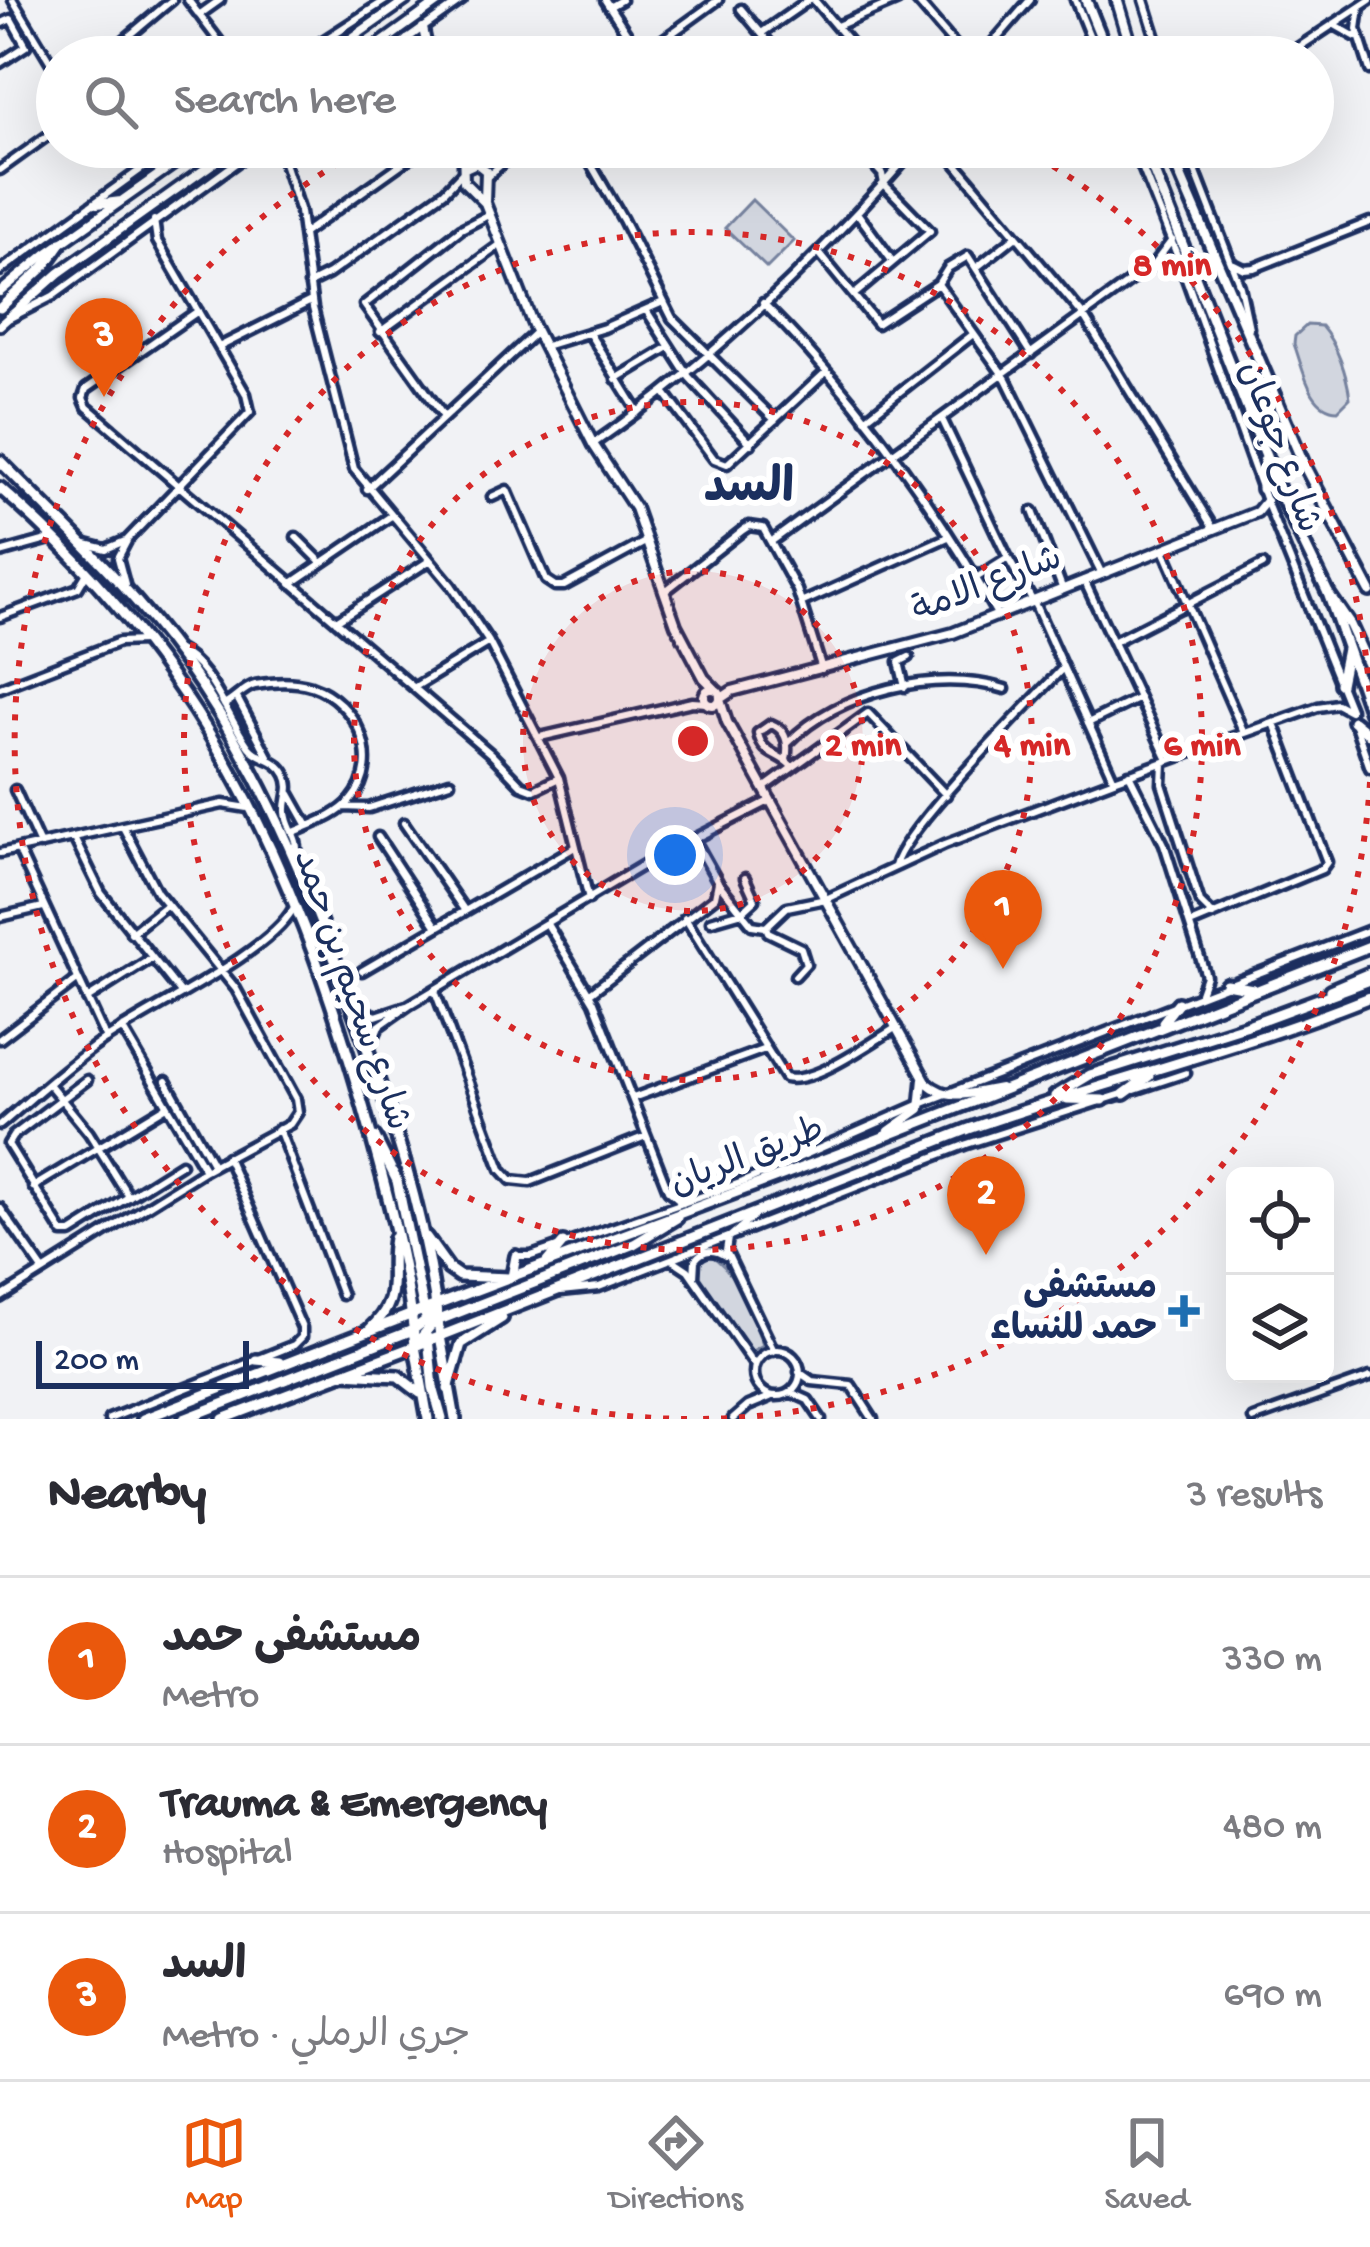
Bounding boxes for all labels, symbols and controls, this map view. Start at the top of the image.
search box [36,36,1334,168]
icon: search [78,69,144,135]
text: Search here [174,76,396,129]
text: 8 min [1133,246,1212,289]
pin: 3 [65,298,143,397]
street label: شارع جوعان [1226,356,1328,540]
district label: السد [704,463,794,520]
street label: شارع الامة [907,539,1069,635]
centre of rings [672,720,714,762]
text: 2 min [825,726,902,769]
text: 4 min [993,726,1071,769]
text: 6 min [1163,726,1242,769]
your location [645,825,705,885]
street label: شارع سحيم بن حمد [281,845,417,1137]
pin: 1 [964,870,1042,969]
street label: طريق الريان [665,1110,831,1208]
pin: 2 [947,1156,1025,1255]
map controls [1226,1167,1334,1383]
button: locate [1226,1167,1334,1275]
place label: مستشفى حمد للنساء [990,1268,1157,1353]
button: layers [1226,1275,1334,1383]
marker: مستشفى حمد للنساء [1168,1295,1200,1327]
scale bar [36,1335,249,1388]
text: 200 m [54,1343,139,1381]
text: Nearby [48,1467,206,1527]
text: 3 results [1187,1474,1322,1520]
text: مستشفى حمد [162,1615,421,1668]
text: 1 [79,1638,95,1684]
text: 330 m [1222,1638,1322,1684]
text: Metro [162,1675,259,1721]
text: Trauma & Emergency [162,1779,547,1832]
text: 2 [77,1806,97,1852]
text: 480 m [1223,1806,1322,1852]
text: Hospital [162,1832,293,1878]
text: السد [162,1942,246,1995]
text: 3 [77,1974,97,2020]
text: 690 m [1224,1974,1322,2020]
text: Metro · جري الرملي [162,2015,470,2061]
tab: Map [181,2110,247,2220]
tab: Directions [609,2110,743,2220]
tab: Saved [1105,2110,1189,2220]

